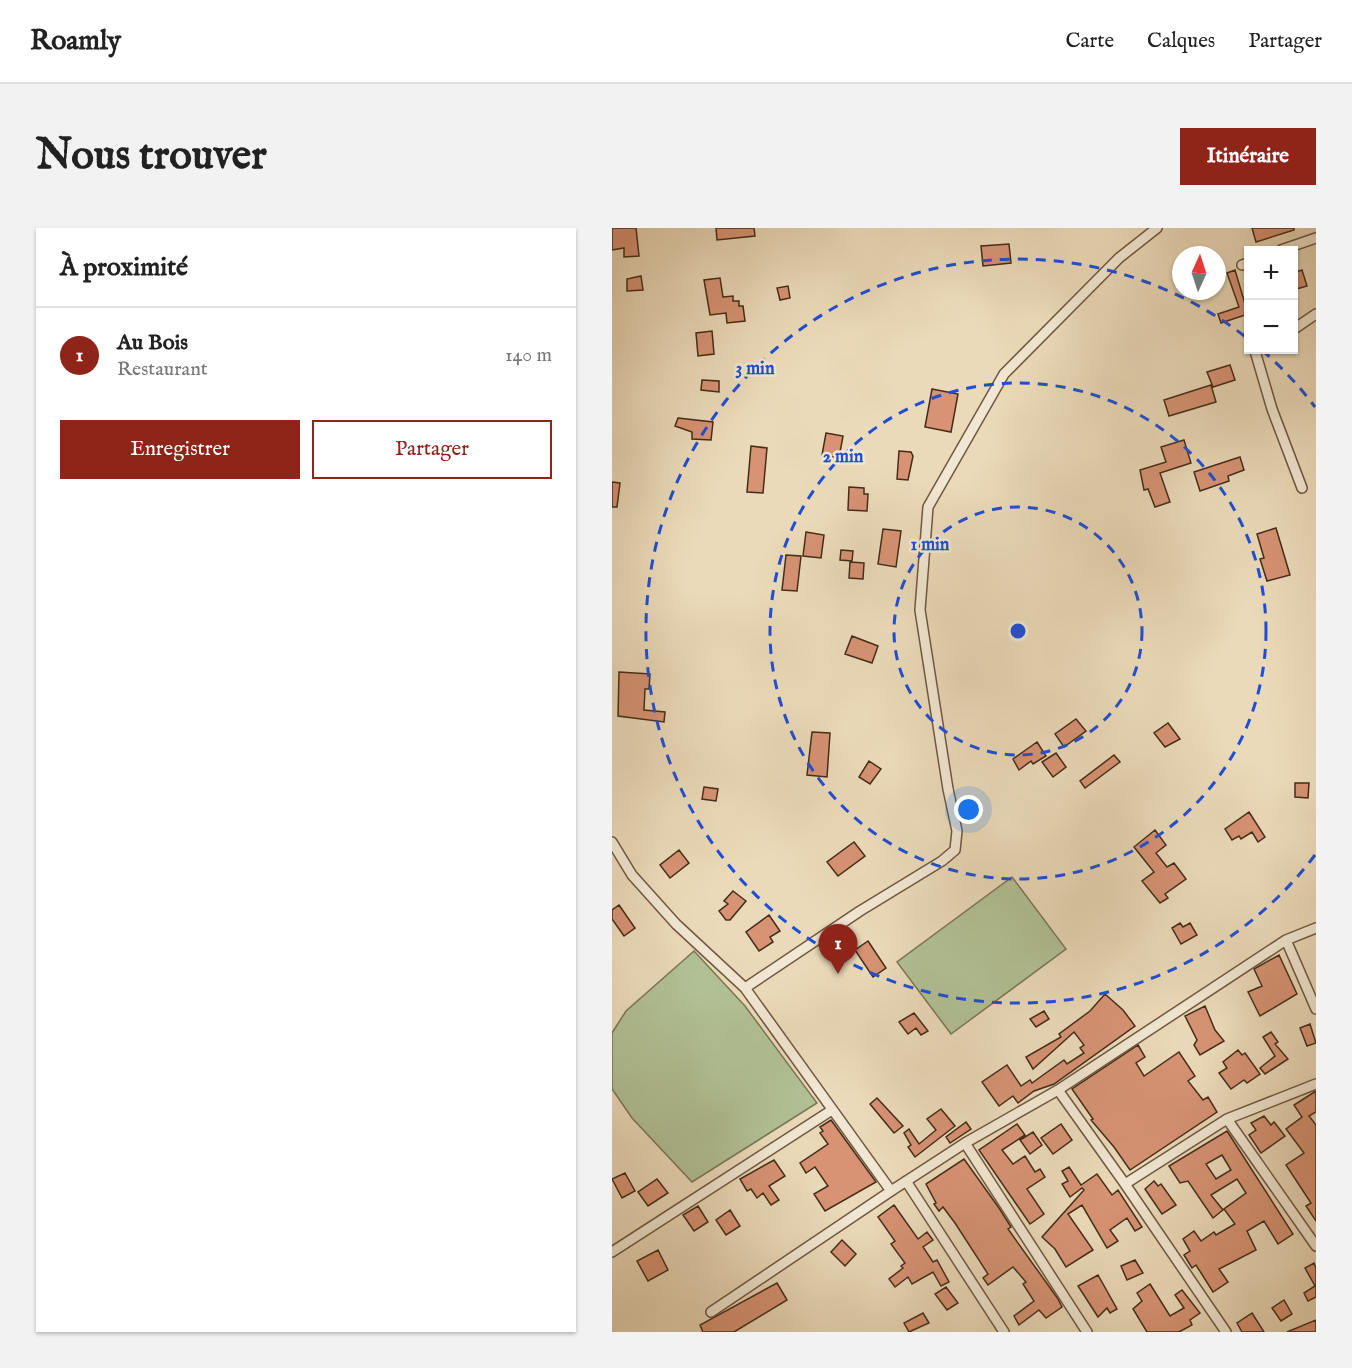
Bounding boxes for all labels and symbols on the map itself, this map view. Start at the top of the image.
north arrow [1172,246,1226,300]
text: 3 min [736,358,775,381]
text: 2 min [823,446,864,469]
text: 1 min [911,534,950,557]
centre of rings [1008,621,1028,641]
your location [954,795,983,824]
pin: 1 [818,924,858,974]

